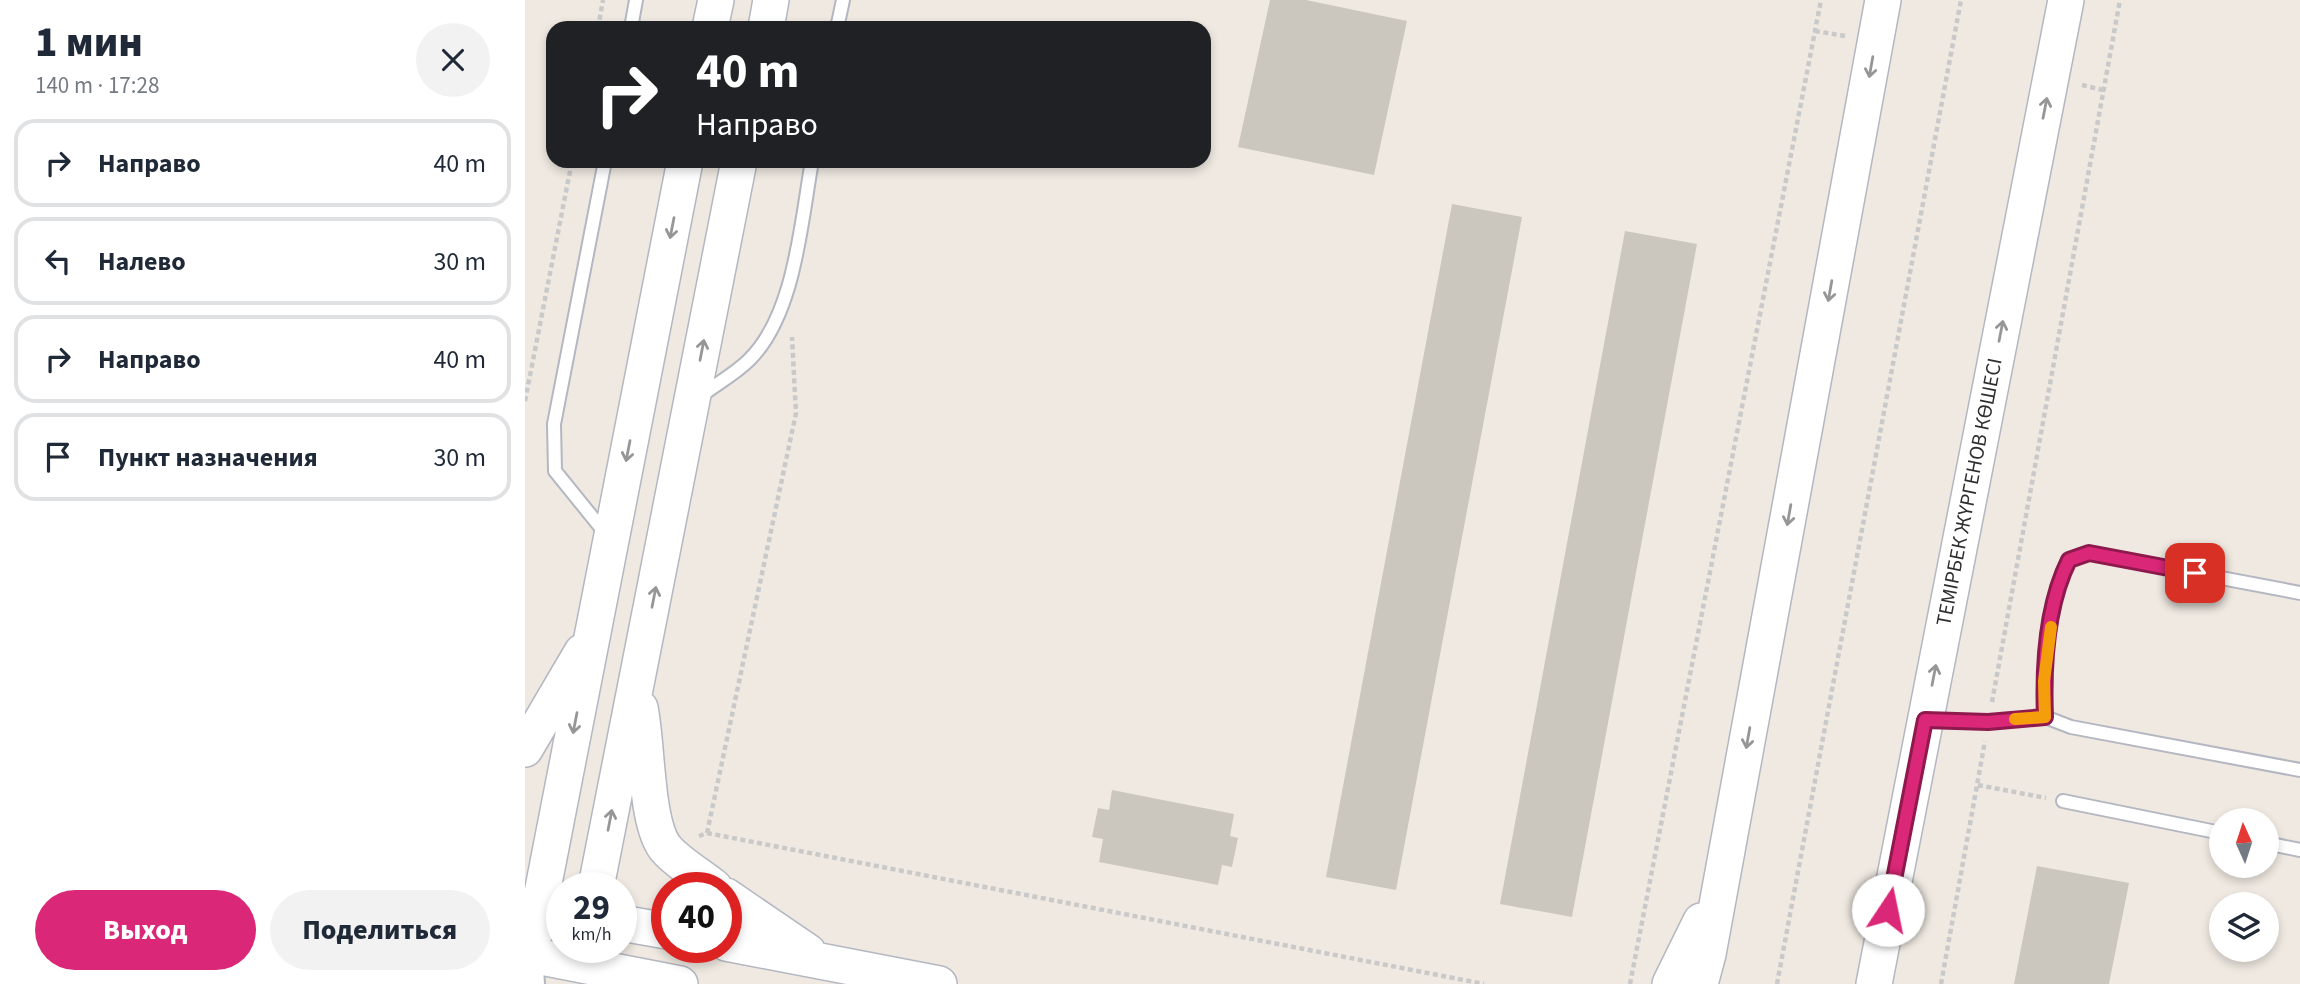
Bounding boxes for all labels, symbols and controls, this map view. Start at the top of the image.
text: 1 мин [35,13,143,73]
button: close [416,23,490,97]
text: 40 m [696,37,800,107]
icon: right [581,49,672,140]
one-way arrow [1864,55,1877,78]
text: 140 m · 17:28 [35,69,159,102]
one-way arrow [2038,97,2052,120]
text: Направо [696,102,818,148]
icon: right [39,144,77,182]
text: Направо [98,145,201,182]
text: 40 m [433,145,486,182]
one-way arrow [664,216,678,239]
icon: left [39,242,77,280]
text: Налево [98,243,186,280]
text: 30 m [433,243,486,280]
one-way arrow [1823,279,1836,302]
one-way arrow [1994,320,2008,343]
one-way arrow [696,339,710,362]
icon: right [39,340,77,378]
text: Направо [98,341,201,378]
text: 40 m [433,341,486,378]
street label: ТЕМІРБЕК ЖҮРГЕНОВ КӨШЕСІ [1928,355,2010,629]
icon: arrive [39,438,77,476]
text: Пункт назначения [98,439,318,476]
text: 30 m [433,439,486,476]
one-way arrow [621,439,635,462]
one-way arrow [1782,503,1795,526]
pin [2165,543,2225,603]
icon: arrive [2176,554,2214,592]
one-way arrow [647,586,661,609]
one-way arrow [1927,664,1941,687]
one-way arrow [568,711,582,734]
one-way arrow [1741,726,1754,749]
north arrow [2209,808,2279,878]
map controls [2209,808,2279,962]
one-way arrow [603,809,617,832]
speed limit sign: 40 [651,872,742,963]
position arrow [1851,873,1925,947]
text: 29 [573,883,610,933]
button: Выход [35,890,256,970]
button: Поделиться [270,890,490,970]
button: layers [2209,892,2279,962]
text: km/h [572,922,611,947]

